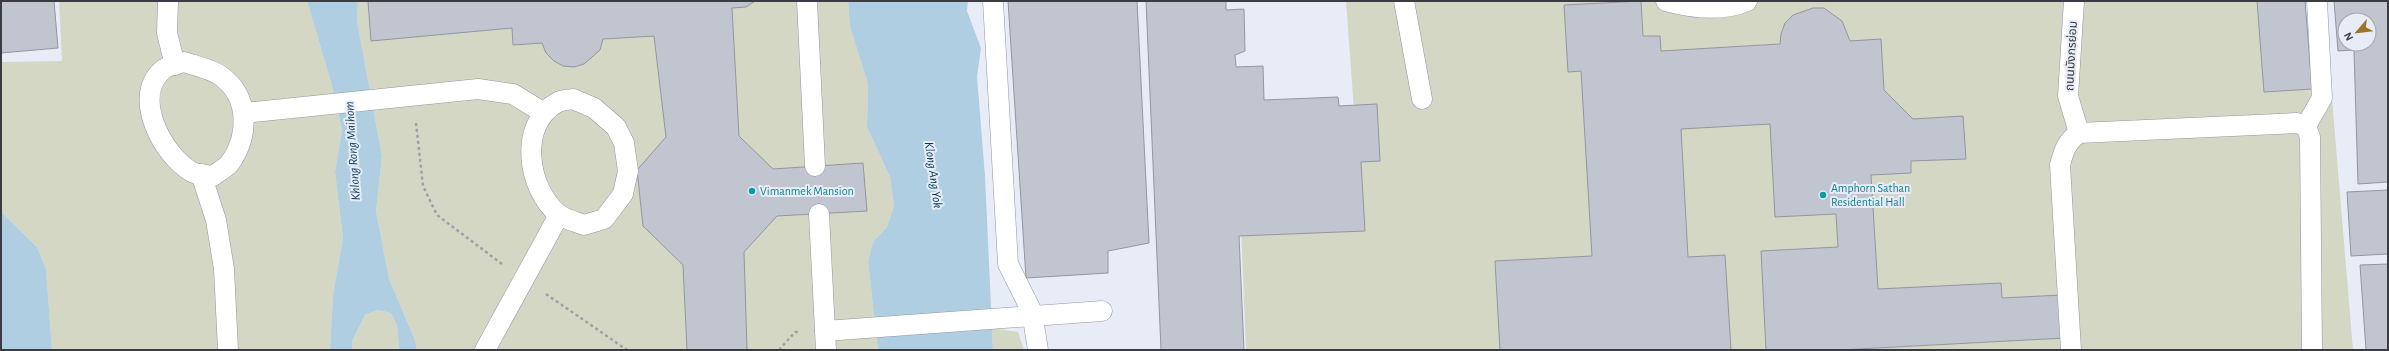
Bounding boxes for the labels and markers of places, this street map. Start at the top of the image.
place label: Amphorn Sathan Residential Hall [1831,182,1910,208]
place label: Vimanmek Mansion [760,185,854,197]
marker: Vimanmek Mansion [747,186,757,196]
marker: Amphorn Sathan Residential Hall [1818,190,1828,200]

